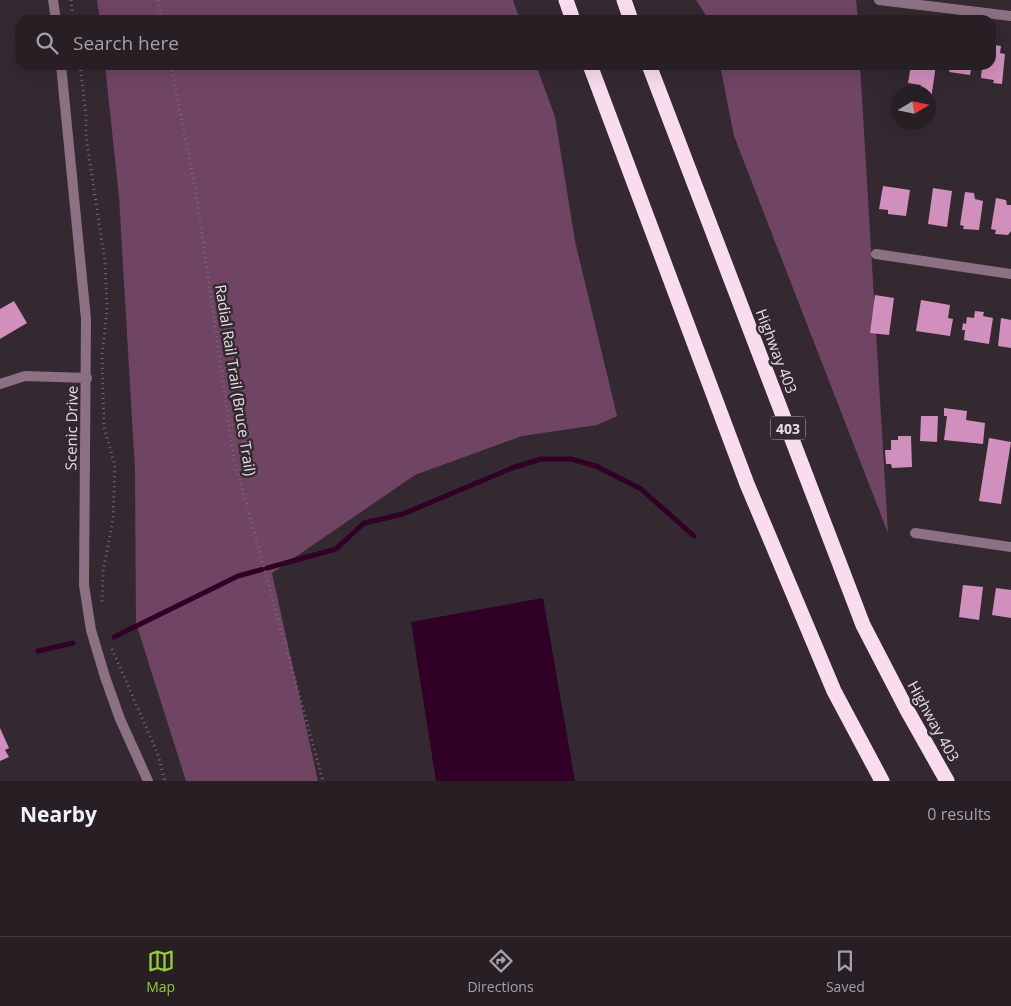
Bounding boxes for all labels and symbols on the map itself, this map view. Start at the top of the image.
north arrow [891,85,936,130]
street label: Radial Rail Trail (Bruce Trail) [211,283,261,477]
street label: Highway 403 [752,306,802,396]
street label: Scenic Drive [60,386,82,470]
road number: 403 [770,416,806,439]
street label: Highway 403 [904,677,964,765]

